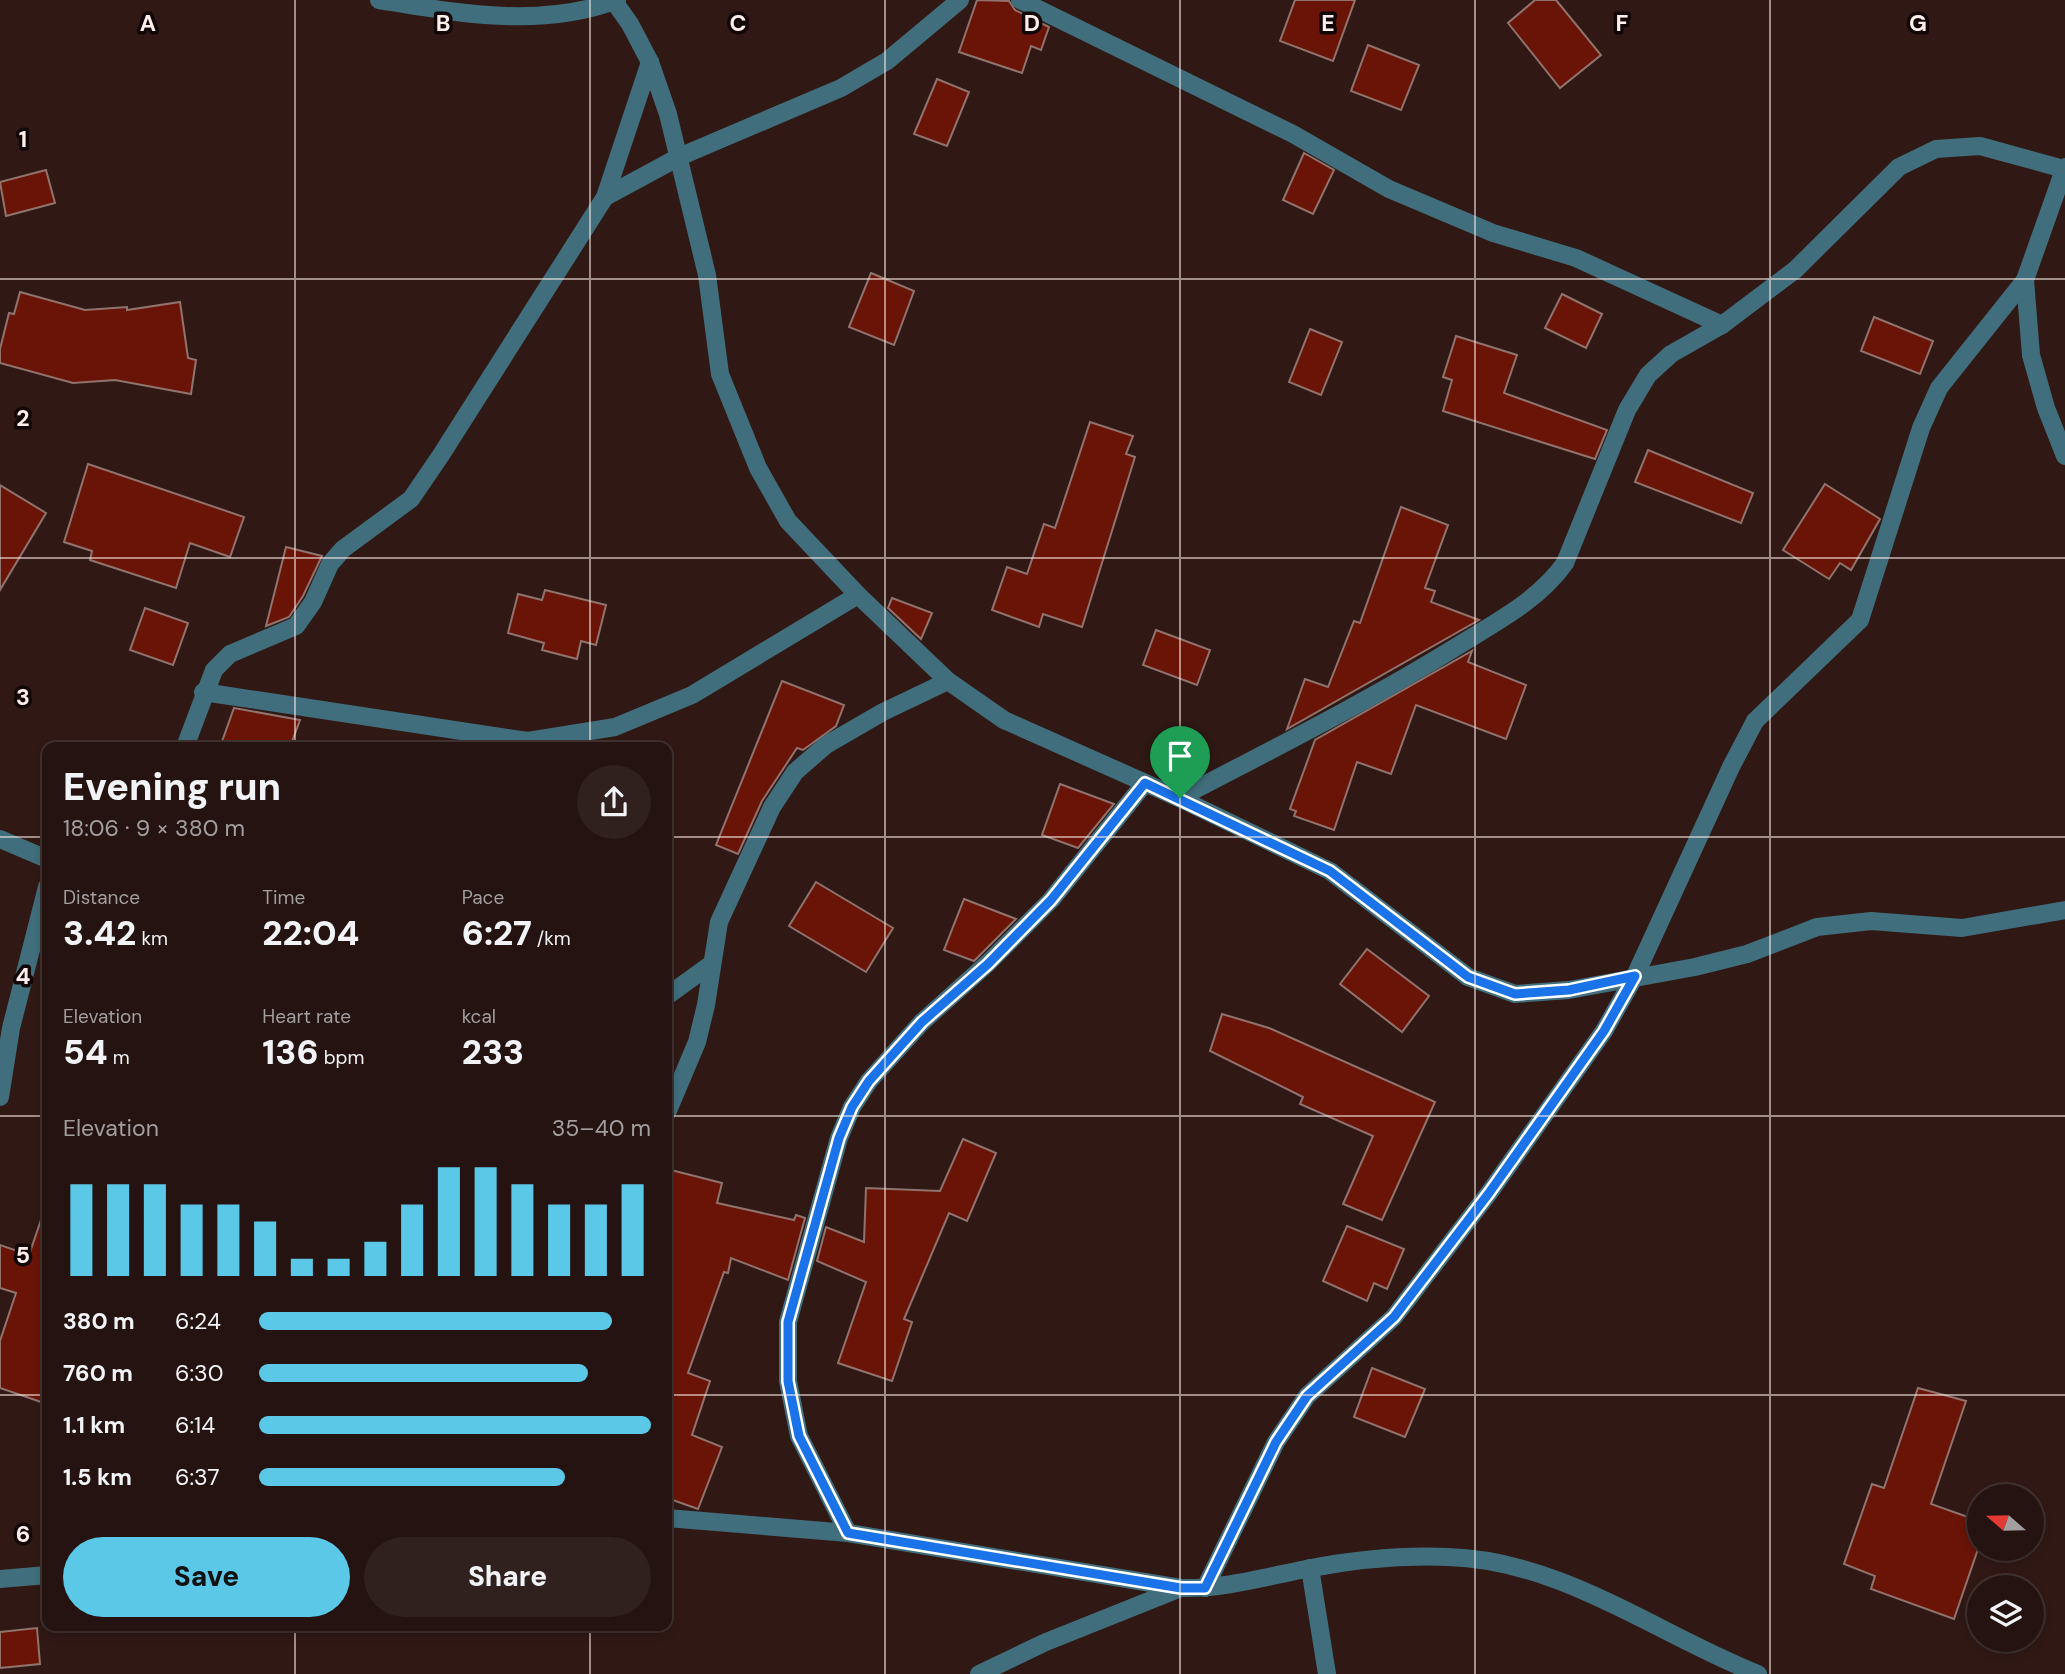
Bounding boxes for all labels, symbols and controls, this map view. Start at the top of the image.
text: A [140,8,156,38]
text: B [436,8,450,38]
text: C [730,8,746,38]
text: D [1024,8,1040,38]
text: E [1321,8,1335,38]
text: F [1616,8,1629,38]
text: G [1909,8,1927,38]
text: 1 [19,124,27,154]
text: 2 [16,403,30,433]
text: 3 [16,682,30,712]
pin [1150,726,1210,798]
icon: arrive [1161,737,1199,775]
text: Evening run [63,762,281,812]
button: share [577,765,651,839]
text: 18:06 · 9 × 380 m [63,813,245,843]
text: Distance [63,885,140,910]
text: Time [262,885,305,910]
text: Pace [462,885,504,910]
text: 3.42 [63,910,136,956]
text: 22:04 [262,910,360,956]
text: 6:27 [462,910,532,956]
text: km [136,926,168,951]
text: /km [532,926,571,951]
text: 4 [16,961,31,991]
text: Elevation [63,1004,142,1029]
text: Heart rate [262,1004,351,1029]
text: kcal [462,1004,496,1029]
text: 54 [63,1029,108,1075]
text: 136 [262,1029,319,1075]
text: 233 [462,1029,524,1075]
text: m [108,1045,130,1070]
text: bpm [319,1045,364,1070]
text: Elevation [63,1113,159,1143]
text: 35–40 m [552,1113,651,1143]
text: 5 [16,1240,30,1270]
text: 380 m [63,1306,135,1336]
text: 6:24 [175,1306,221,1336]
text: 760 m [63,1358,133,1388]
text: 6:30 [175,1358,223,1388]
text: 1.1 km [63,1410,125,1440]
text: 6:14 [175,1410,215,1440]
text: 1.5 km [63,1462,132,1492]
text: 6:37 [175,1462,220,1492]
north arrow [1967,1484,2044,1561]
map controls [1967,1484,2044,1652]
text: 6 [16,1519,30,1549]
button: Save [63,1537,350,1617]
button: Share [364,1537,651,1617]
button: layers [1967,1575,2044,1652]

